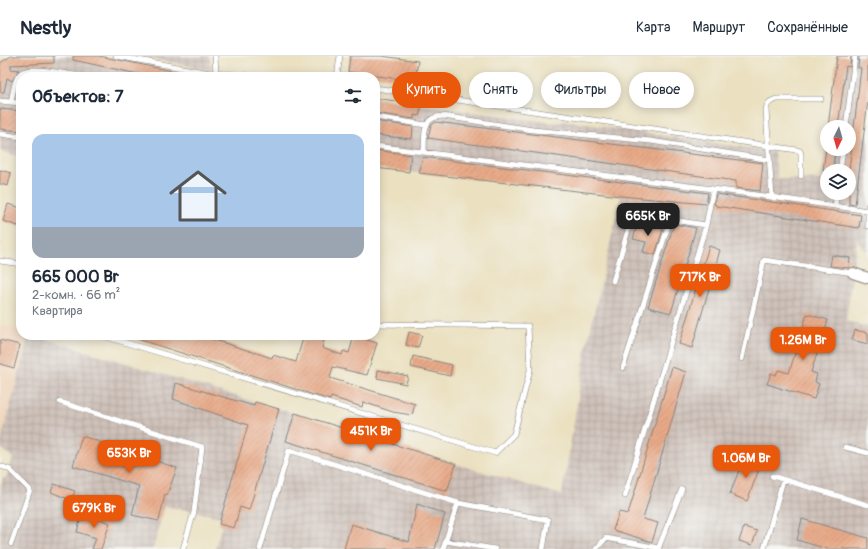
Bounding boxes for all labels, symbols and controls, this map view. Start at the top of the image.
text: Nestly [20,16,71,40]
text: Карта [636,19,671,36]
text: Маршрут [693,19,745,36]
text: Сохранённые [767,19,848,36]
chip: Купить [392,72,461,108]
chip: Снять [469,72,533,108]
chip: Фильтры [541,72,621,108]
chip: Новое [629,72,694,108]
icon: filters [342,85,364,107]
text: Объектов: 7 [32,86,123,107]
north arrow [820,120,856,156]
map controls [820,120,856,200]
icon: home [162,160,234,232]
button: layers [820,164,856,200]
pin: 665K Br [611,203,685,237]
text: 665K Br [626,208,670,224]
pin: 717K Br [663,264,737,298]
text: 665 000 Br [32,266,119,287]
text: 717K Br [679,269,721,285]
text: 2-комн. · 66 m² [32,287,120,303]
text: Квартира [32,303,83,319]
pin: 1.26M Br [762,327,844,361]
text: 1.26M Br [780,332,826,348]
pin: 451K Br [334,418,408,452]
text: 451K Br [350,423,392,439]
pin: 653K Br [92,440,166,474]
text: 653K Br [107,445,151,461]
pin: 1.06M Br [705,445,787,479]
text: 1.06M Br [722,450,770,466]
pin: 679K Br [57,495,131,529]
text: 679K Br [72,500,116,516]

